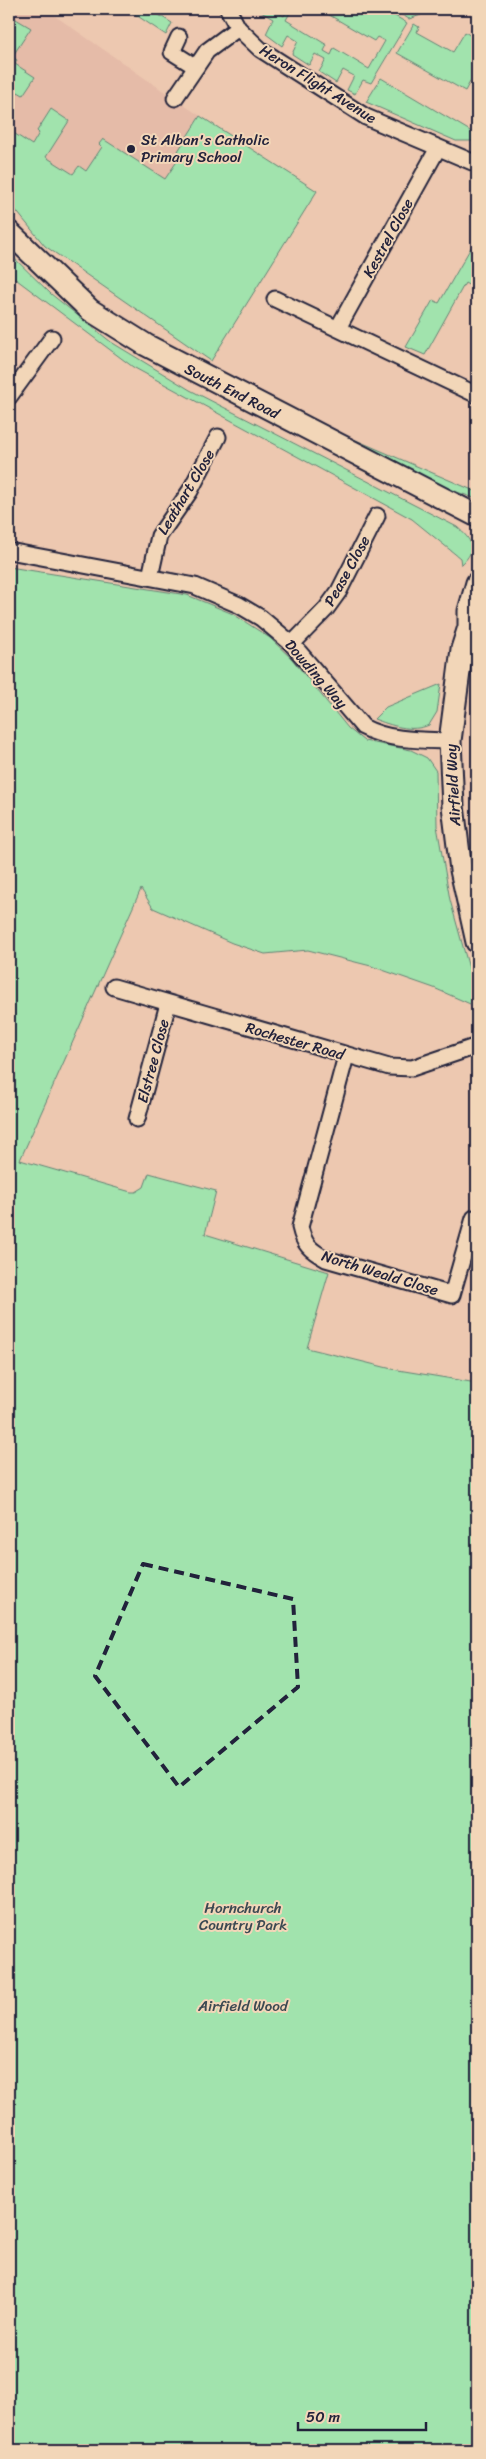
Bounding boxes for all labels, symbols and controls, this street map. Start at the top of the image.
street label: Heron Flight Avenue [254,37,382,131]
place label: St Alban's Catholic Primary School [141,127,270,170]
marker: St Alban's Catholic Primary School [125,143,137,155]
street label: Kestrel Close [355,193,421,282]
street label: South End Road [180,356,285,427]
street label: Leathart Close [150,444,222,540]
street label: Pease Close [317,531,377,611]
street label: Dowding Way [278,633,354,715]
street label: Airfield Way [438,743,468,828]
street label: Rochester Road [242,1014,349,1068]
street label: Elstree Close [129,1016,177,1106]
street label: North Weald Close [318,1243,442,1303]
park label: Hornchurch Country Park [199,1895,287,1938]
park label: Airfield Wood [197,1993,289,2019]
scale bar [298,2399,426,2431]
text: 50 m [306,2404,341,2430]

